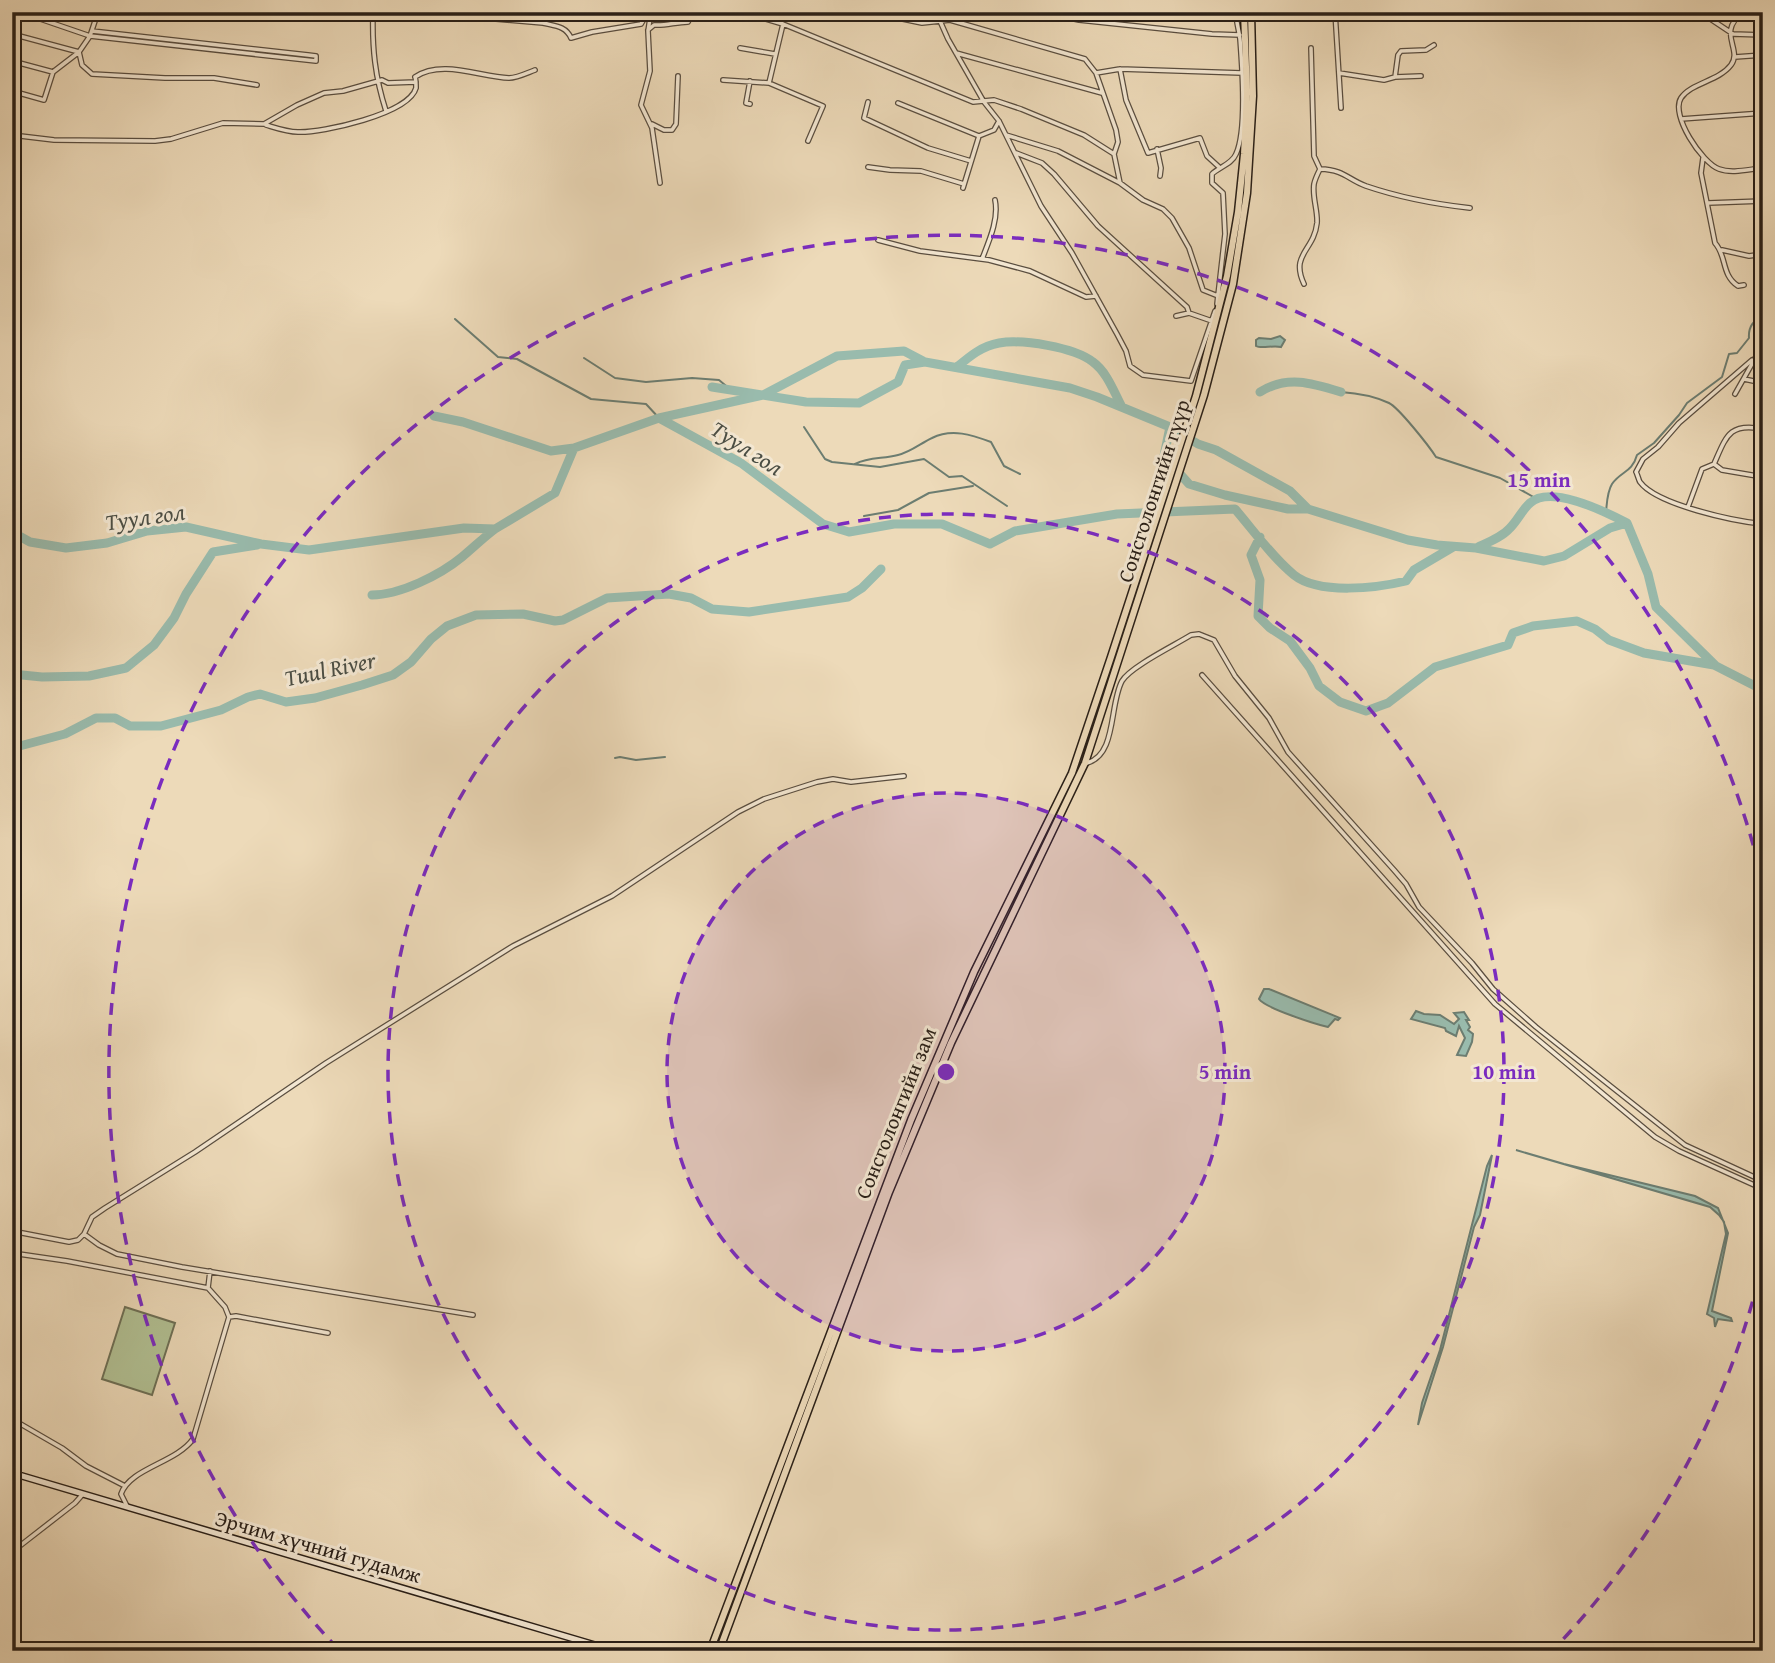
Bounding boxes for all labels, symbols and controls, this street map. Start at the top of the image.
street label: Сонсголонгийн гүүр [1109,395,1198,586]
water label: Туул гол [705,412,790,483]
text: 15 min [1507,464,1571,495]
water label: Туул гол [103,495,187,538]
water label: Tuul River [281,642,380,694]
street label: Сонсголонгийн зам [847,1022,944,1203]
text: 5 min [1199,1056,1252,1087]
text: 10 min [1472,1056,1536,1087]
centre of rings [934,1060,958,1084]
street label: Эрчим хүчний гудамж [212,1502,425,1591]

